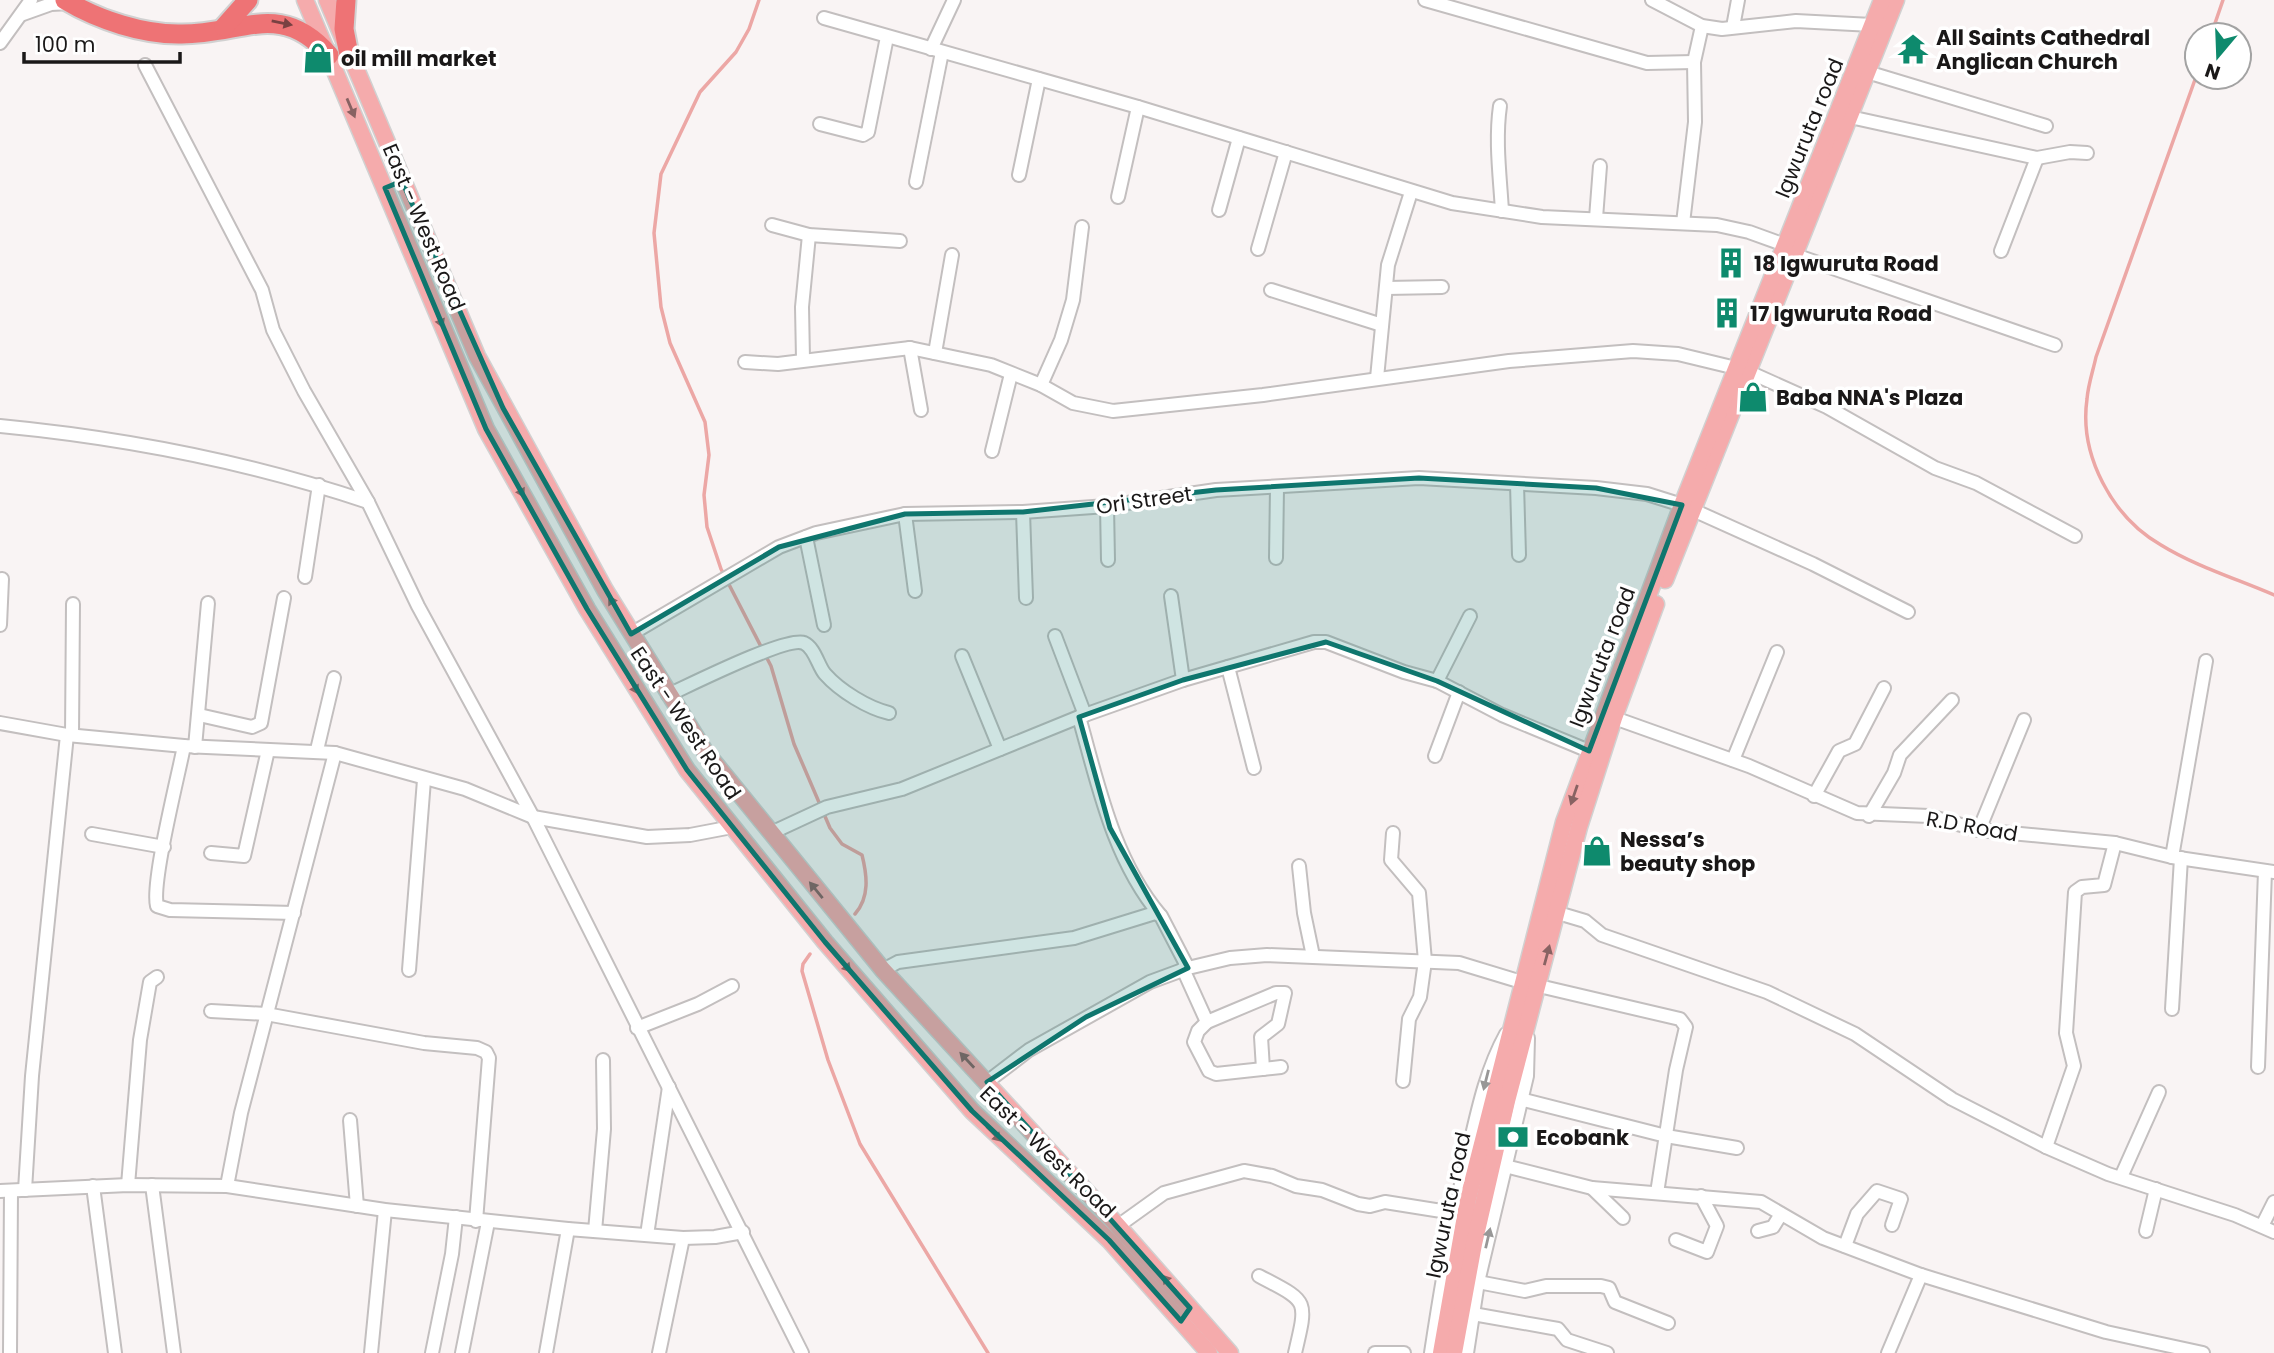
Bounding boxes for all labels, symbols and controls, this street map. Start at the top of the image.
one-way arrow [271,18,293,29]
scale bar [24,21,180,65]
north arrow [2183,21,2253,91]
place label: All Saints Cathedral Anglican Church [1936,23,2150,76]
text: 100 m [35,30,95,59]
temple icon: All Saints Cathedral Anglican Church [1896,32,1930,66]
shop icon: oil mill market [301,41,335,75]
place label: oil mill market [341,44,496,73]
street label: Igwuruta road [1768,54,1850,202]
text: N [2201,57,2224,87]
one-way arrow [346,97,357,118]
street label: East - West Road [376,139,472,315]
building icon: 18 Igwuruta Road [1714,246,1748,280]
place label: 18 Igwuruta Road [1754,249,1939,278]
building icon: 17 Igwuruta Road [1710,296,1744,330]
place label: 17 Igwuruta Road [1750,299,1932,328]
one-way arrow [434,307,445,328]
shop icon: Baba NNA's Plaza [1736,380,1770,414]
place label: Baba NNA's Plaza [1776,383,1963,412]
one-way arrow [513,479,525,498]
street label: Ori Street [1094,479,1194,521]
street label: Igwuruta road [1562,583,1642,731]
one-way arrow [607,596,620,615]
street label: East - West Road [624,641,748,805]
one-way arrow [627,676,639,695]
one-way arrow [1568,784,1579,805]
street label: R.D Road [1924,804,2020,848]
place label: Nessa’s beauty shop [1620,825,1755,878]
shop icon: Nessa’s beauty shop [1580,834,1614,868]
one-way arrow [809,881,823,899]
one-way arrow [1542,944,1553,966]
one-way arrow [836,955,852,973]
one-way arrow [959,1052,975,1069]
one-way arrow [1480,1069,1491,1091]
street label: East - West Road [974,1080,1122,1224]
bank icon: Ecobank [1496,1120,1530,1154]
place label: Ecobank [1536,1123,1629,1152]
one-way arrow [986,1126,1003,1143]
street label: Igwuruta road [1418,1129,1478,1281]
one-way arrow [1483,1227,1494,1249]
one-way arrow [1161,1274,1177,1292]

